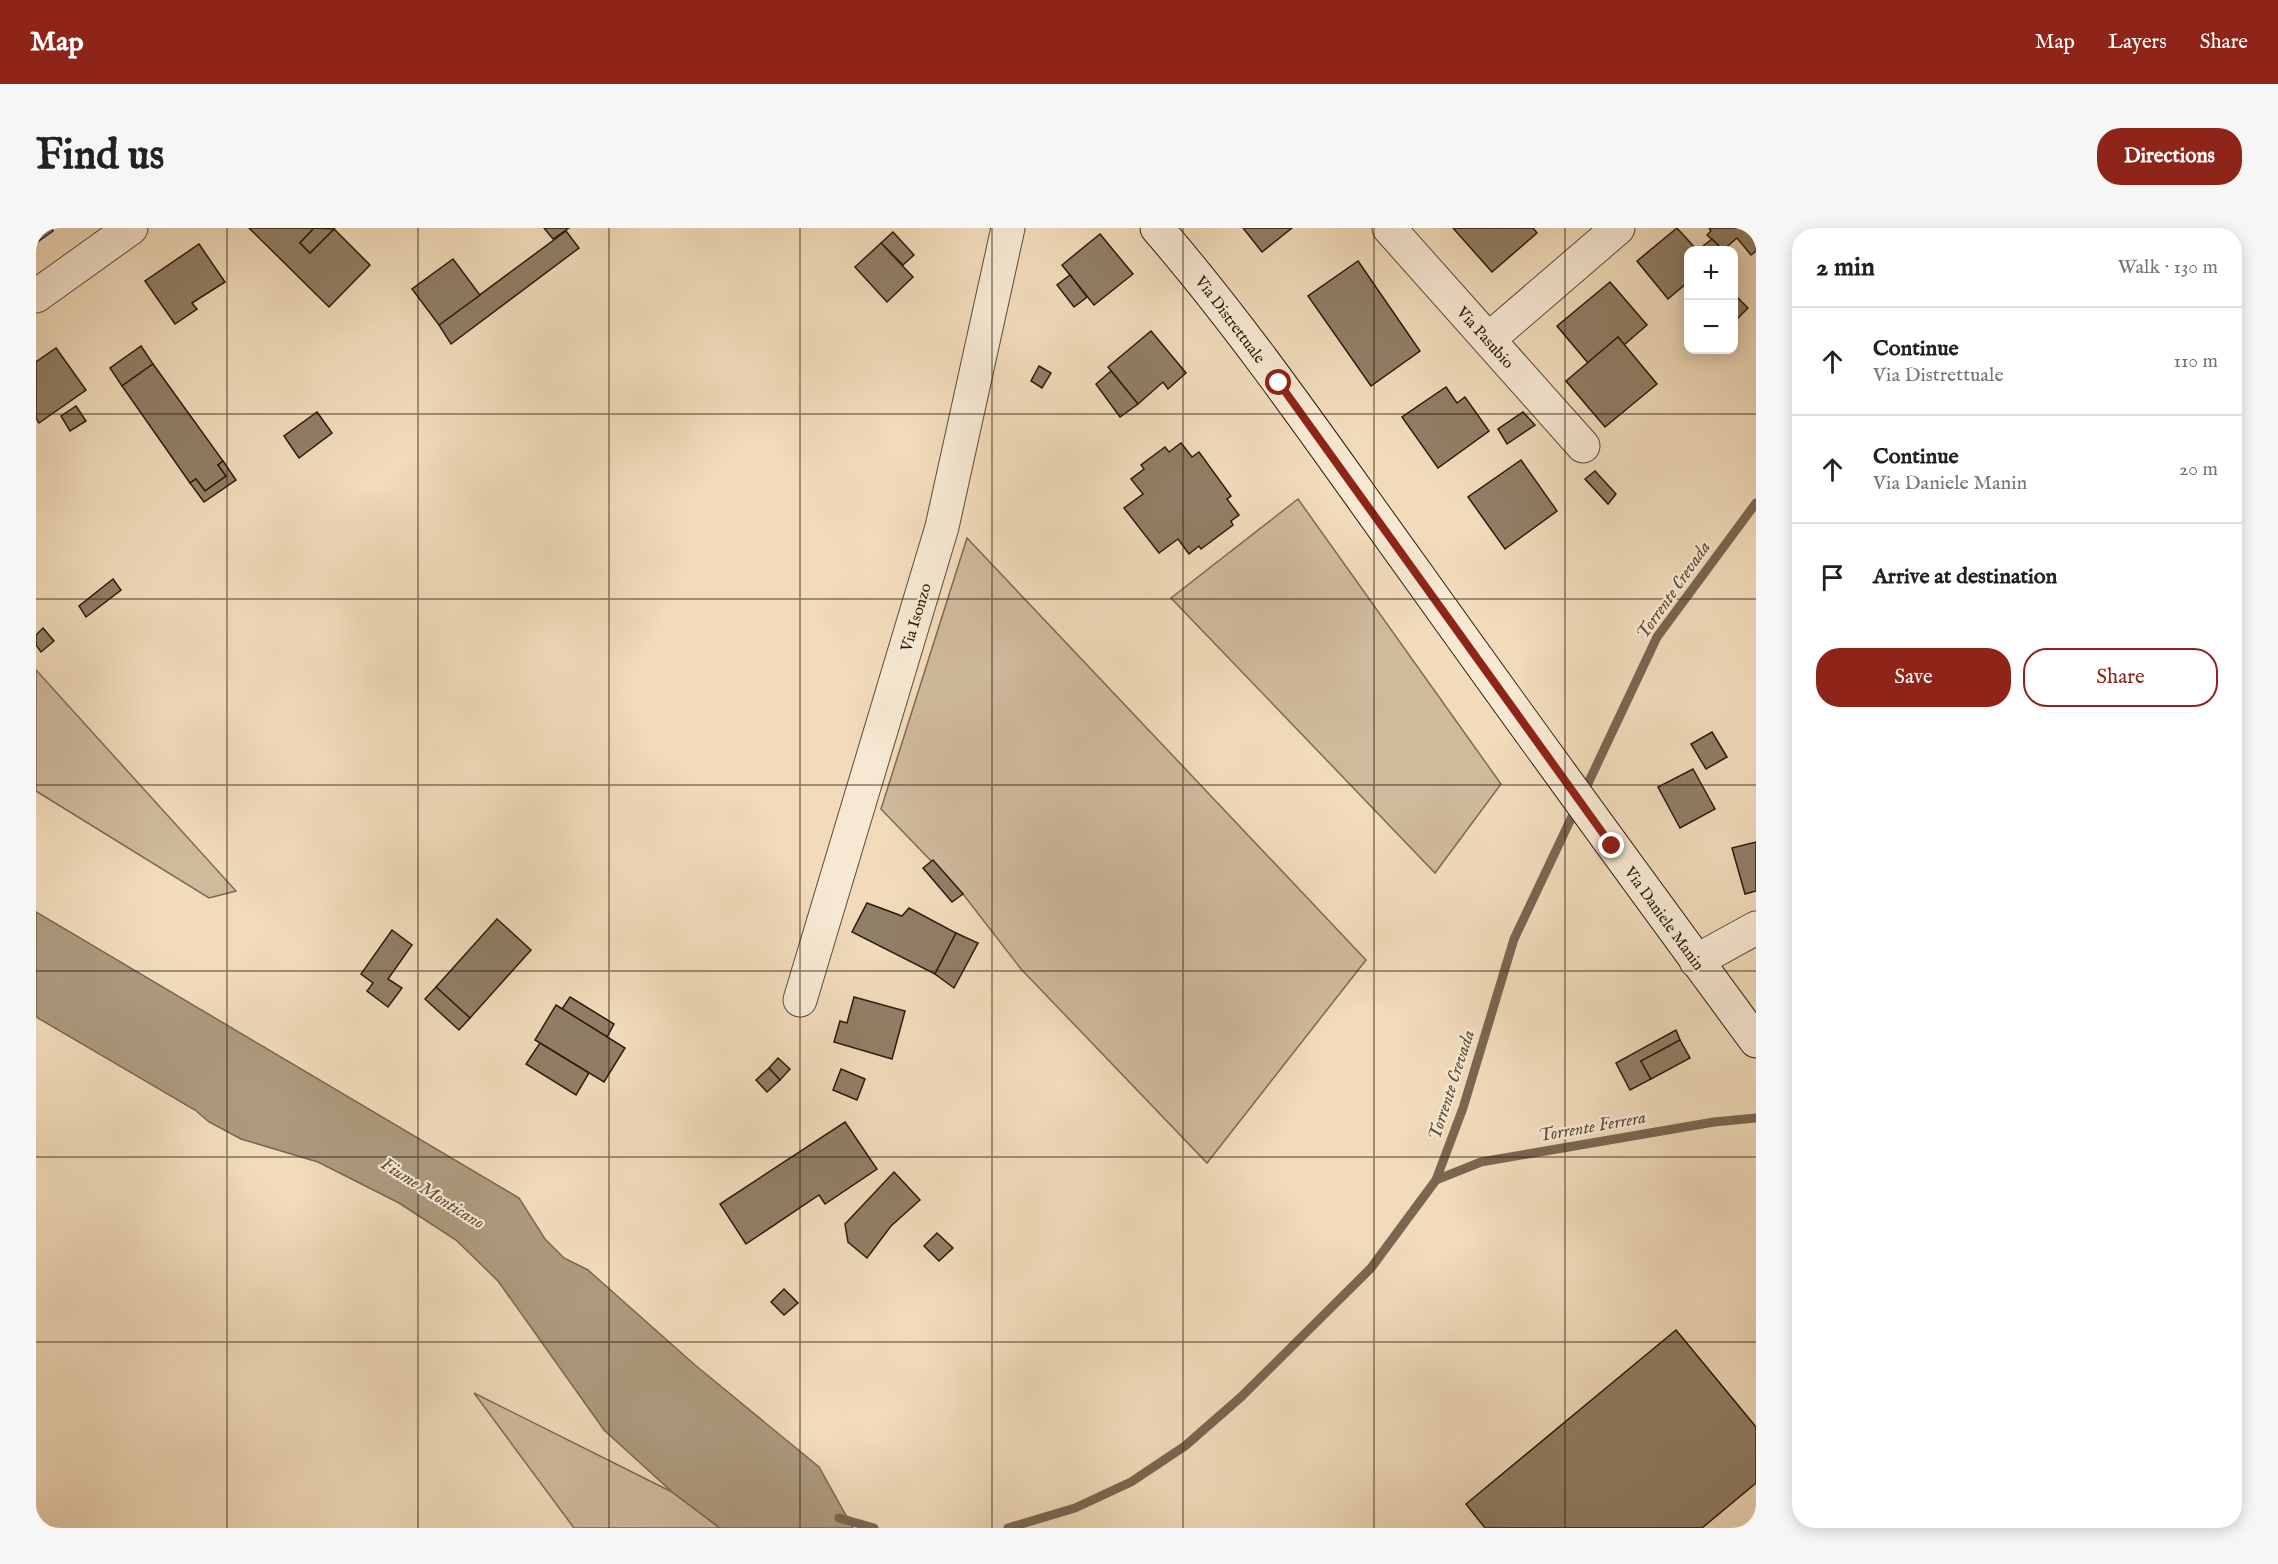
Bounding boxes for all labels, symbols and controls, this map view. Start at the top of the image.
text: Map [30,25,84,60]
text: Map [2035,29,2075,56]
text: Layers [2108,29,2167,56]
text: Share [2200,29,2248,56]
button: Directions [2097,128,2242,185]
text: Find us [36,130,164,183]
map controls [1684,246,1738,354]
button: + [1684,246,1738,300]
text: 2 min [1816,251,1875,284]
text: Walk · 130 m [2118,255,2218,280]
street label: Via Distrettuale [1189,272,1269,368]
button: − [1684,300,1738,354]
street label: Via Pasubio [1451,303,1518,374]
text: Continue [1873,335,1959,363]
icon: ahead [1816,345,1849,378]
text: 110 m [2174,349,2218,374]
text: Via Distrettuale [1873,363,2004,388]
route start [1265,369,1291,395]
text: Continue [1873,443,1959,471]
icon: ahead [1816,453,1849,486]
text: 20 m [2179,457,2218,482]
text: Via Daniele Manin [1873,471,2027,496]
water label: Torrente Crevada [1632,537,1717,644]
icon: arrive [1816,561,1849,594]
text: Arrive at destination [1873,563,2057,591]
street label: Via Isonzo [897,580,937,655]
button: Save [1816,648,2011,707]
button: Share [2023,648,2218,707]
route end [1598,832,1624,858]
street label: Via Daniele Manin [1618,863,1708,975]
water label: Torrente Crevada [1424,1027,1481,1143]
water label: Torrente Ferrera [1537,1107,1648,1148]
water label: Fiume Monticano [376,1153,488,1235]

